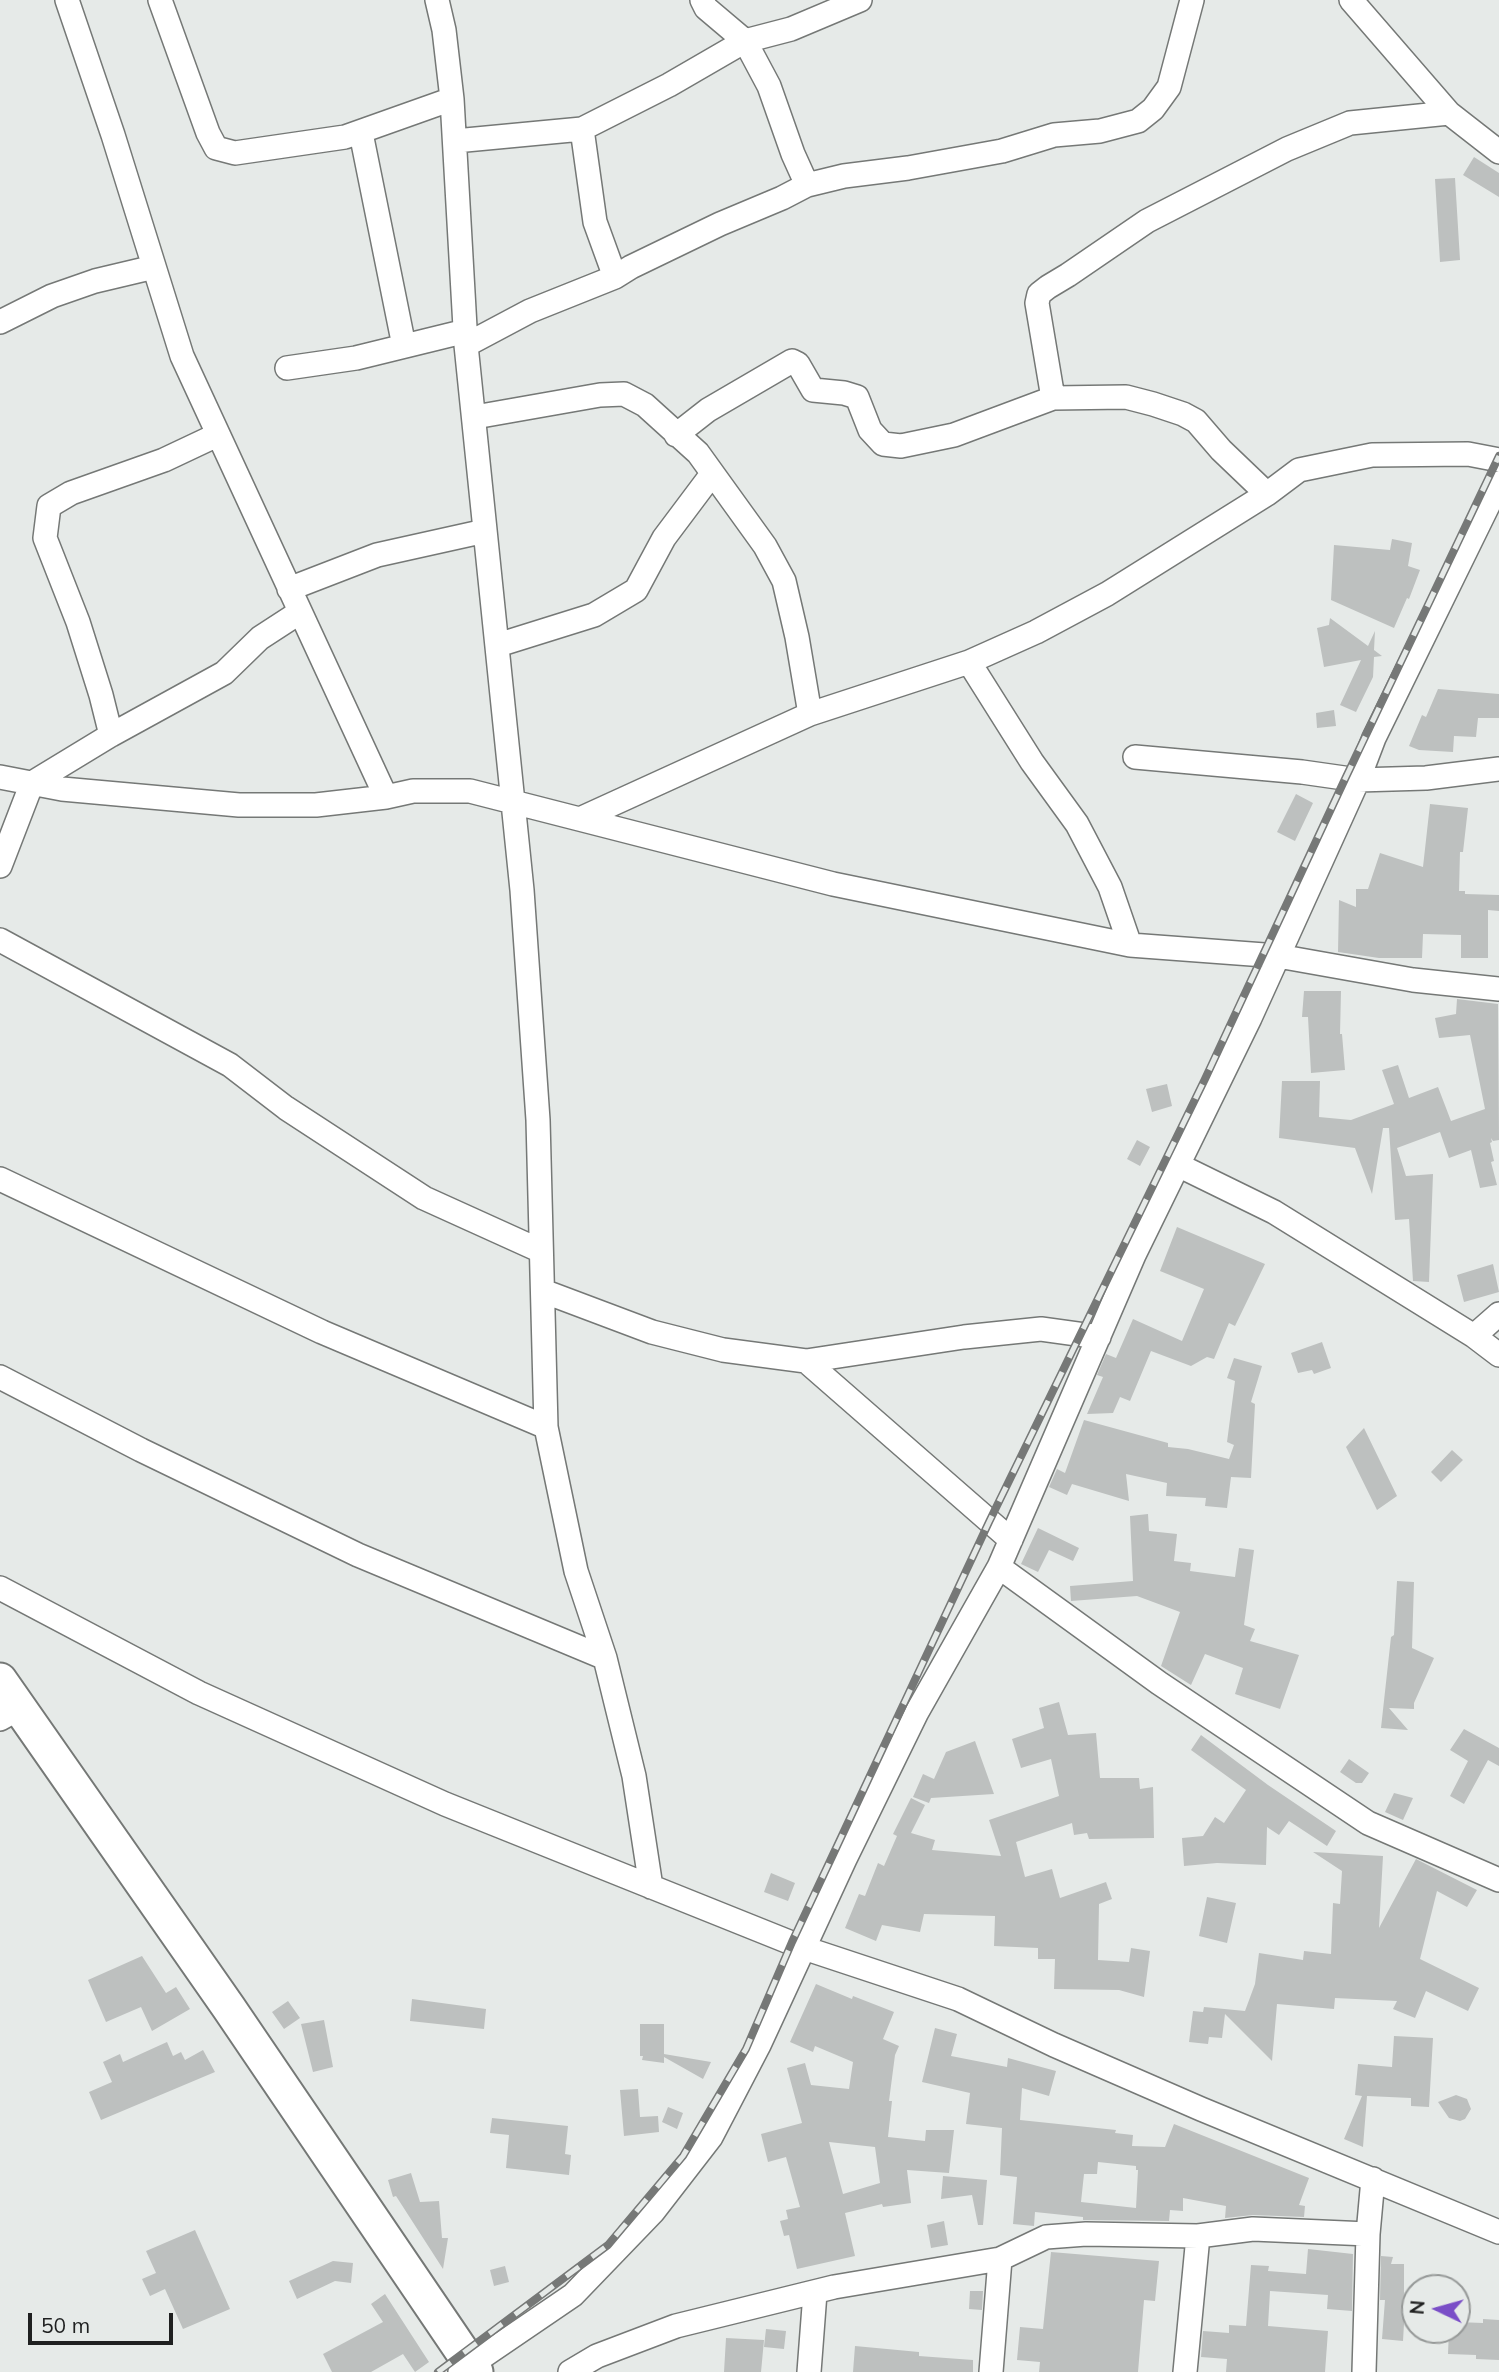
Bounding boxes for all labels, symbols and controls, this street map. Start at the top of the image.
north arrow [1401,2274,1471,2344]
scale bar [32,2298,177,2342]
text: N [1404,2299,1430,2316]
text: 50 m [41,2312,90,2338]

